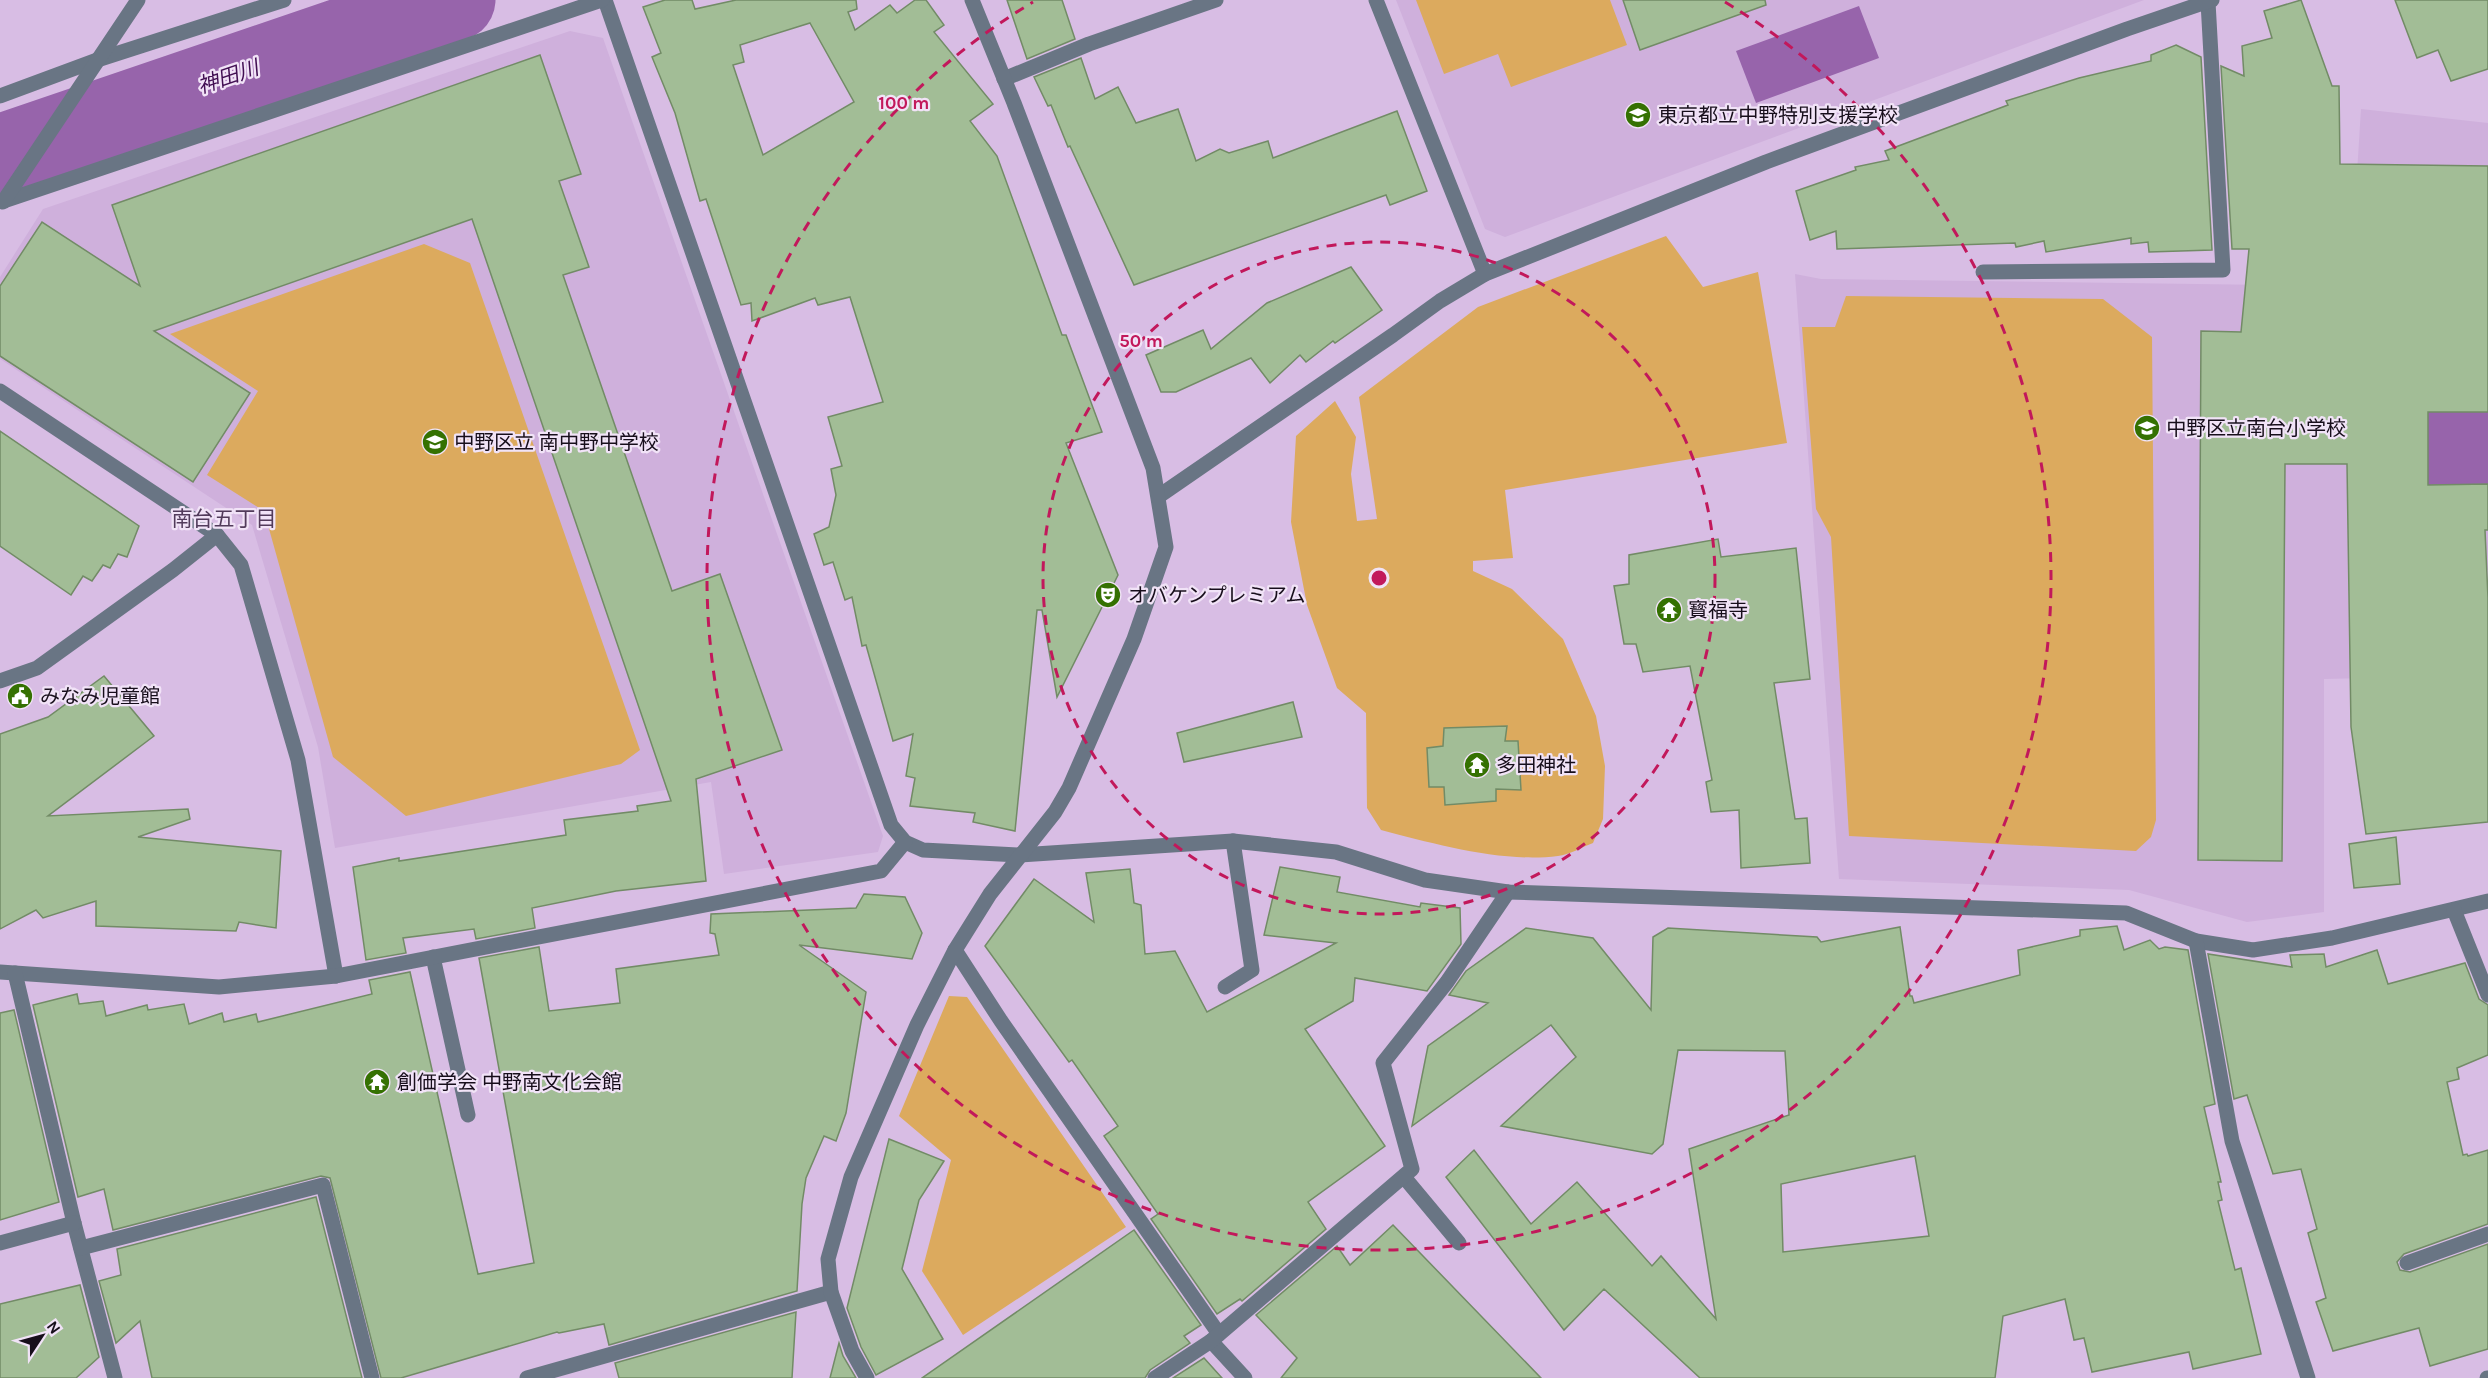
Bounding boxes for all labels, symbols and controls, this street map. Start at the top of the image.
water label: 神田川 [194,55,264,99]
text: 100 m [879,92,929,114]
school or university icon: 東京都立中野特別支援学校 [1623,100,1653,130]
place label: 東京都立中野特別支援学校 [1658,104,1898,127]
text: 50 m [1119,330,1163,352]
school or university icon: 中野区立南台小学校 [2132,413,2162,443]
place label: 中野区立南台小学校 [2166,417,2346,440]
school or university icon: 中野区立 南中野中学校 [420,427,450,457]
place label: 中野区立 南中野中学校 [454,431,659,454]
district label: 南台五丁目 [172,507,277,531]
centre of rings [1369,568,1389,588]
theatre icon: オバケンプレミアム [1093,580,1123,610]
place label: オバケンプレミアム [1128,584,1305,607]
temple icon: 寳福寺 [1654,595,1684,625]
place label: 寳福寺 [1688,599,1748,622]
public building icon: みなみ児童館 [5,681,35,711]
place label: みなみ児童館 [40,685,160,708]
temple icon: 多田神社 [1462,750,1492,780]
place label: 多田神社 [1496,754,1576,777]
temple icon: 創価学会 中野南文化会館 [362,1067,392,1097]
place label: 創価学会 中野南文化会館 [397,1071,622,1094]
north arrow [12,1306,72,1366]
text: N [43,1317,65,1338]

